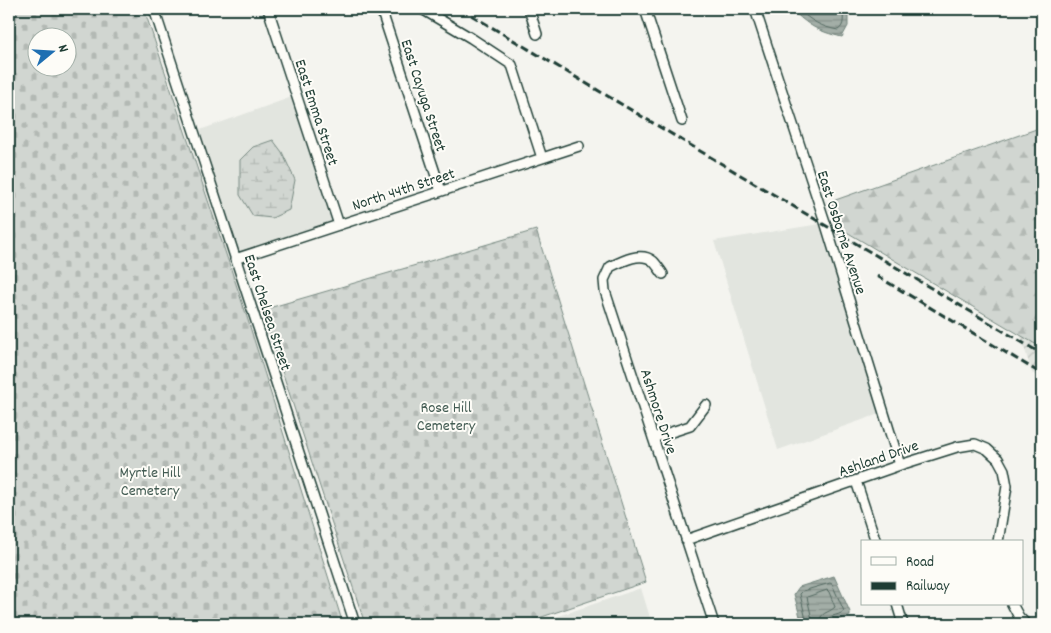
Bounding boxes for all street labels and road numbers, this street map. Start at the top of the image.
street label: East Cayuga Street [394,37,452,155]
street label: East Emma Street [288,57,344,169]
street label: North 44th Street [349,163,458,218]
street label: East Osborne Avenue [810,168,871,298]
street label: East Chelsea Street [237,252,296,374]
street label: Ashmore Drive [633,366,682,457]
street label: Ashland Drive [836,435,922,484]

